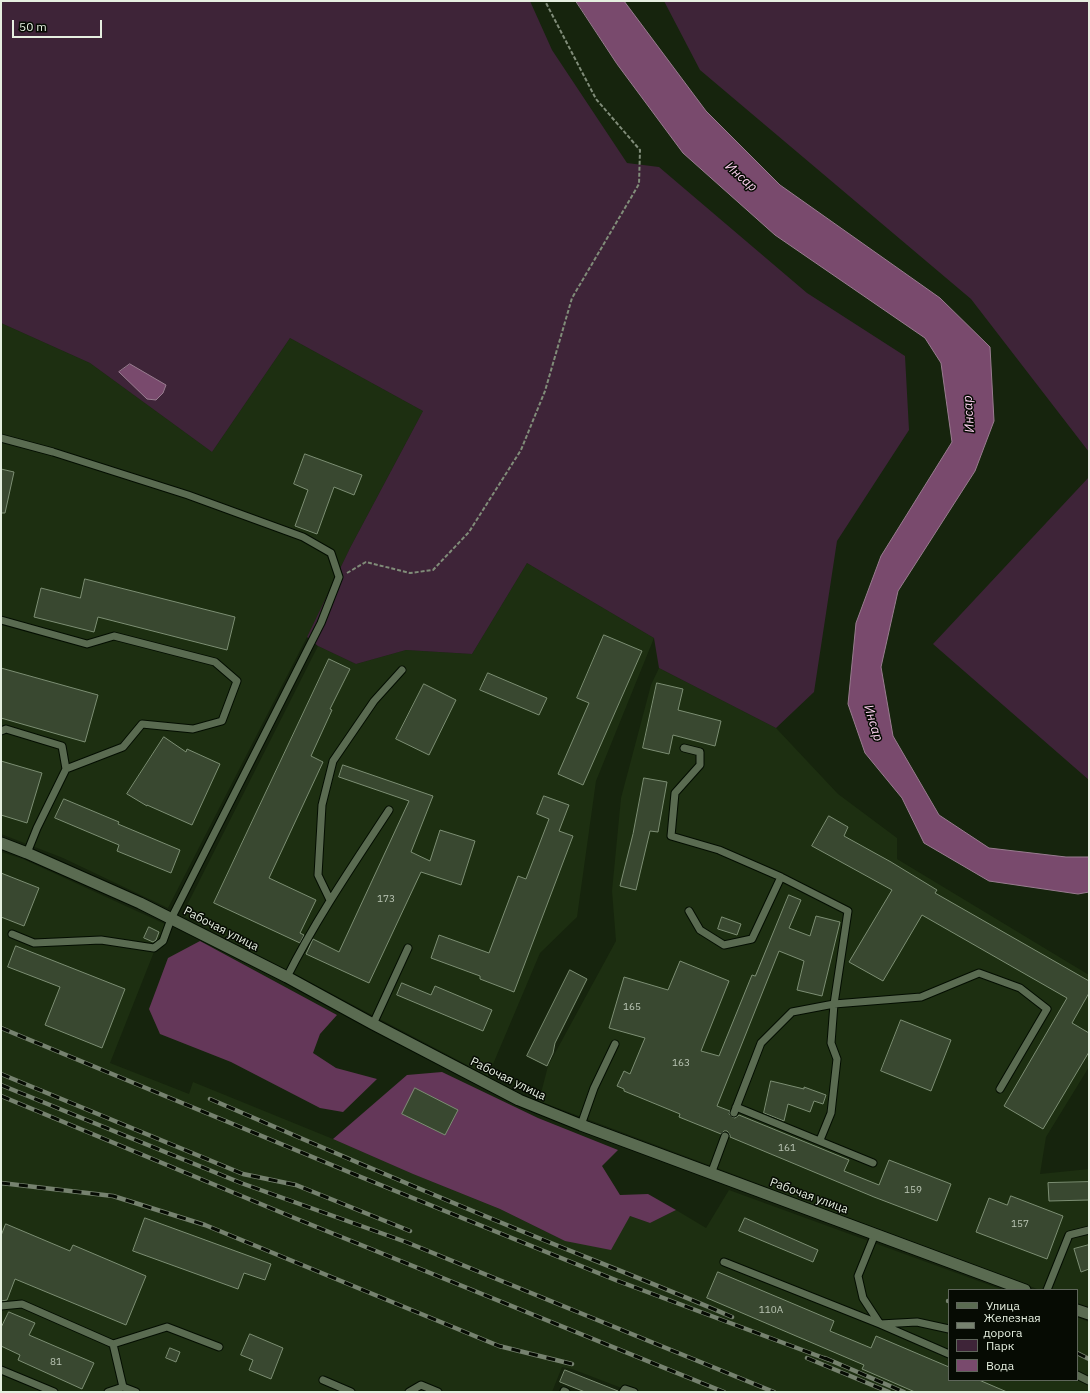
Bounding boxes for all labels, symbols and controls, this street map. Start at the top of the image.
scale bar [14,12,104,38]
text: 50 m [19,19,47,34]
water label: Инсар [722,159,760,195]
water label: Инсар [960,395,978,433]
water label: Инсар [860,703,886,743]
house number: 173 [377,893,395,905]
street label: Рабочая улица [181,904,261,954]
house number: 165 [623,1001,641,1013]
street label: Рабочая улица [468,1054,548,1104]
house number: 163 [672,1057,690,1069]
house number: 161 [778,1142,796,1154]
street label: Рабочая улица [768,1175,850,1217]
house number: 159 [904,1184,922,1196]
house number: 157 [1011,1218,1029,1230]
legend [948,1289,1078,1381]
text: Улица [986,1298,1020,1313]
house number: 110А [759,1304,783,1316]
text: Железная дорога [983,1310,1041,1340]
text: Парк [986,1338,1014,1353]
house number: 81 [50,1356,62,1368]
text: Вода [986,1358,1014,1373]

